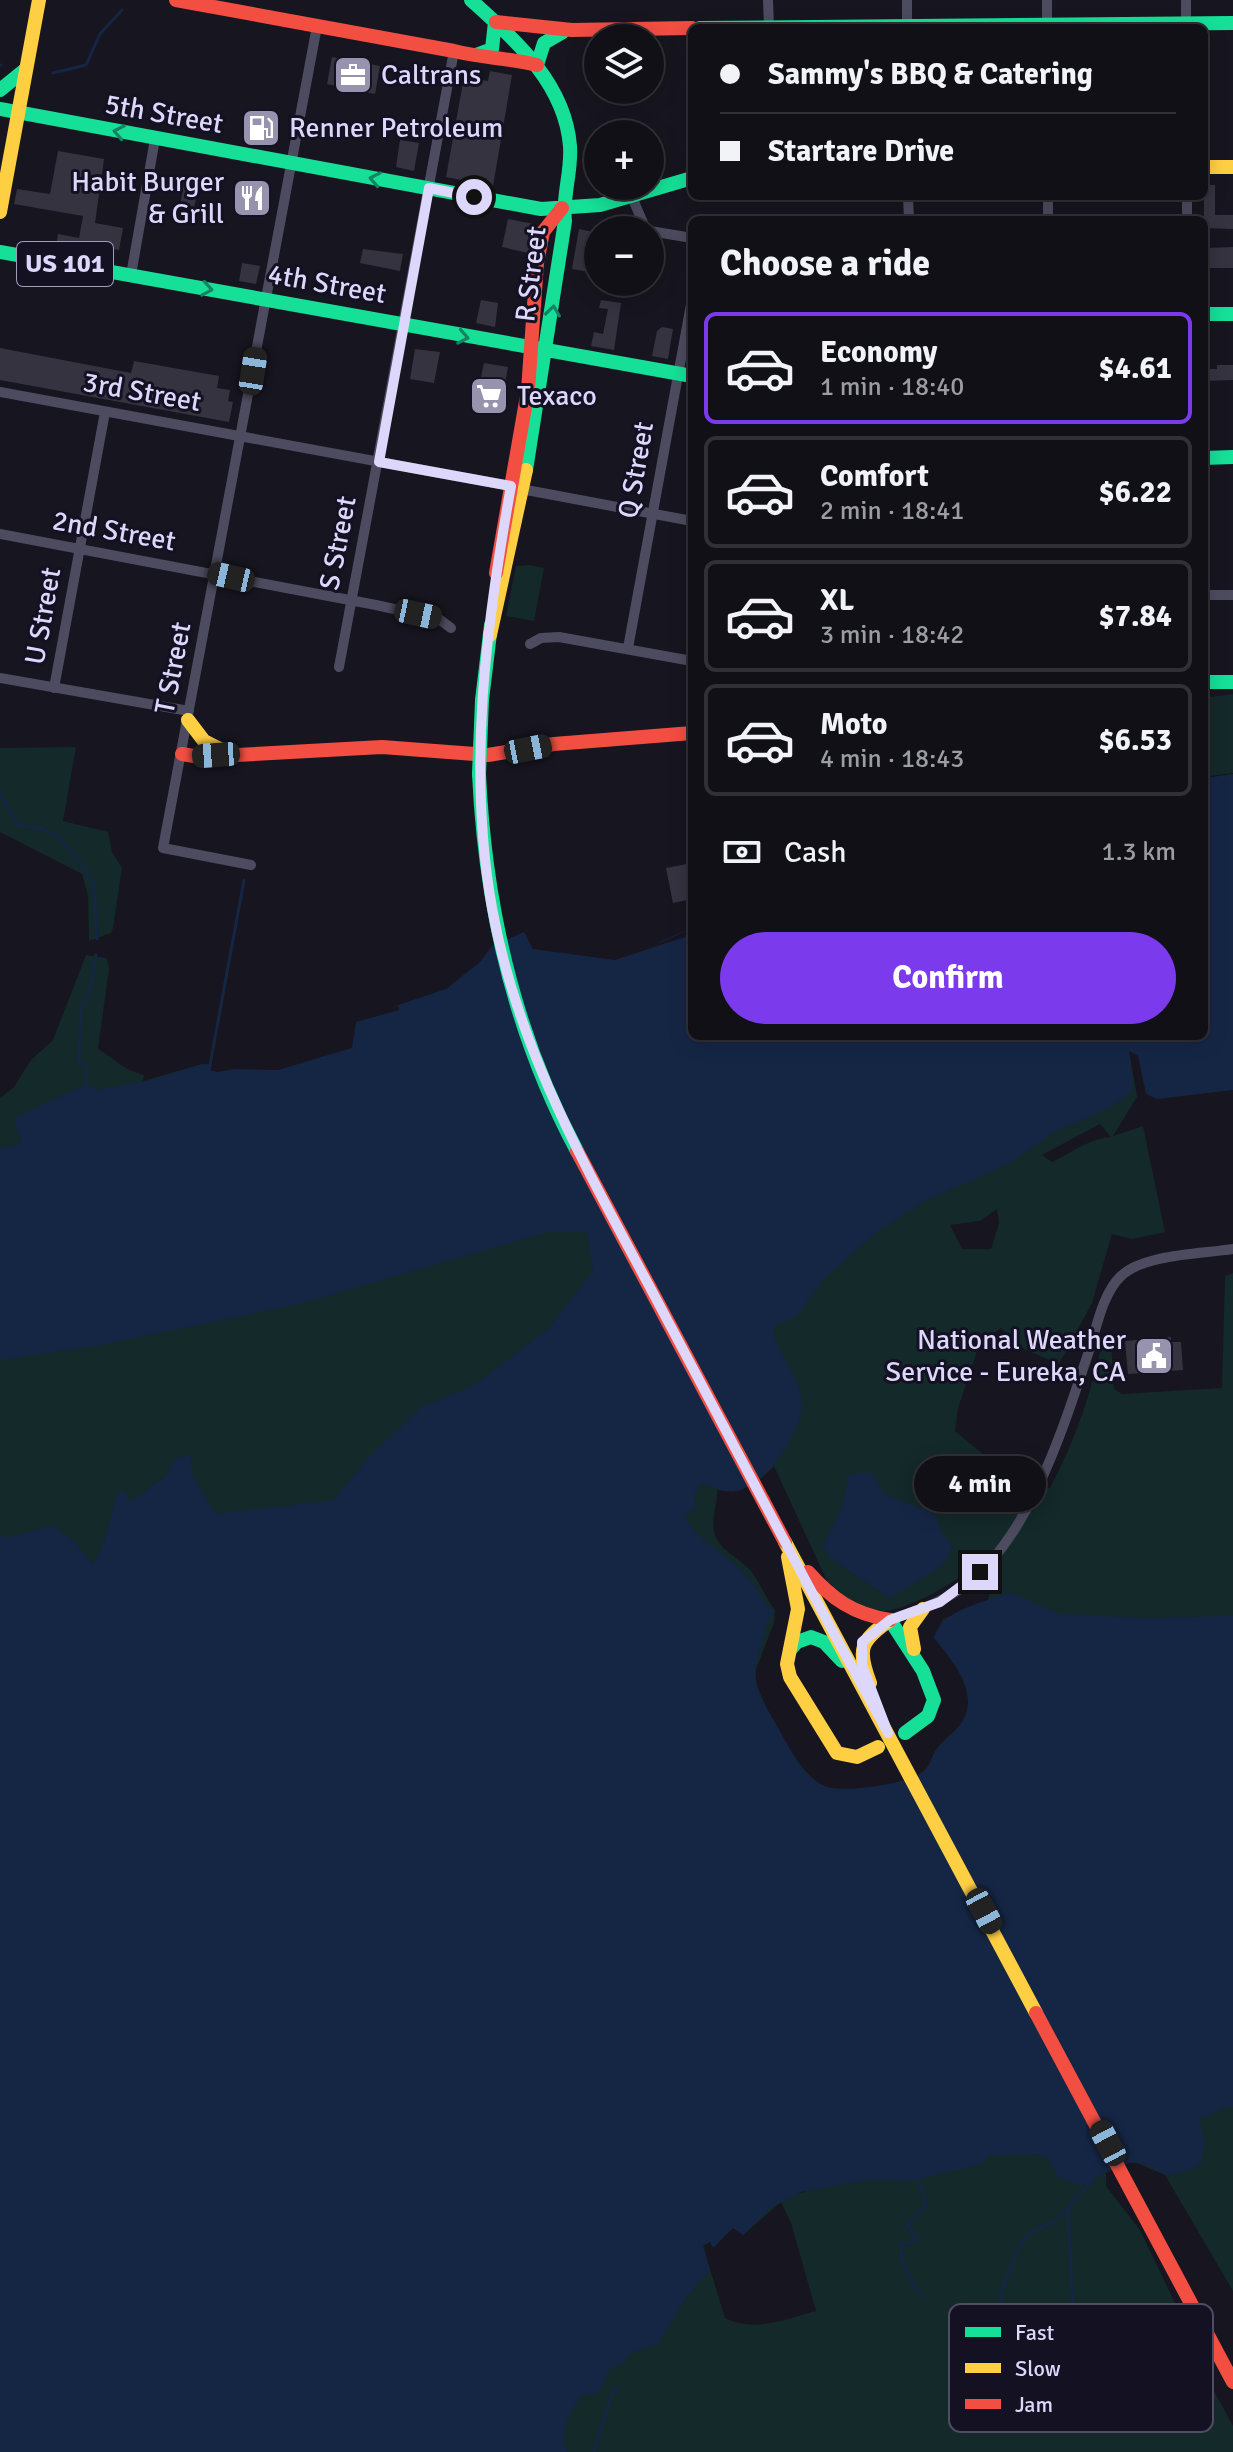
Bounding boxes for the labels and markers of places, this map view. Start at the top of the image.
office icon: Caltrans [332,54,374,96]
place label: Caltrans [381,58,481,92]
fuel station icon: Renner Petroleum [240,107,282,149]
place label: Renner Petroleum [289,111,503,145]
place label: Habit Burger & Grill [71,165,225,231]
restaurant icon: Habit Burger & Grill [231,177,273,219]
supermarket icon: Texaco [468,375,510,417]
place label: Texaco [517,379,597,413]
place label: National Weather Service - Eureka, CA [886,1323,1127,1389]
public building icon: National Weather Service - Eureka, CA [1133,1335,1175,1377]

